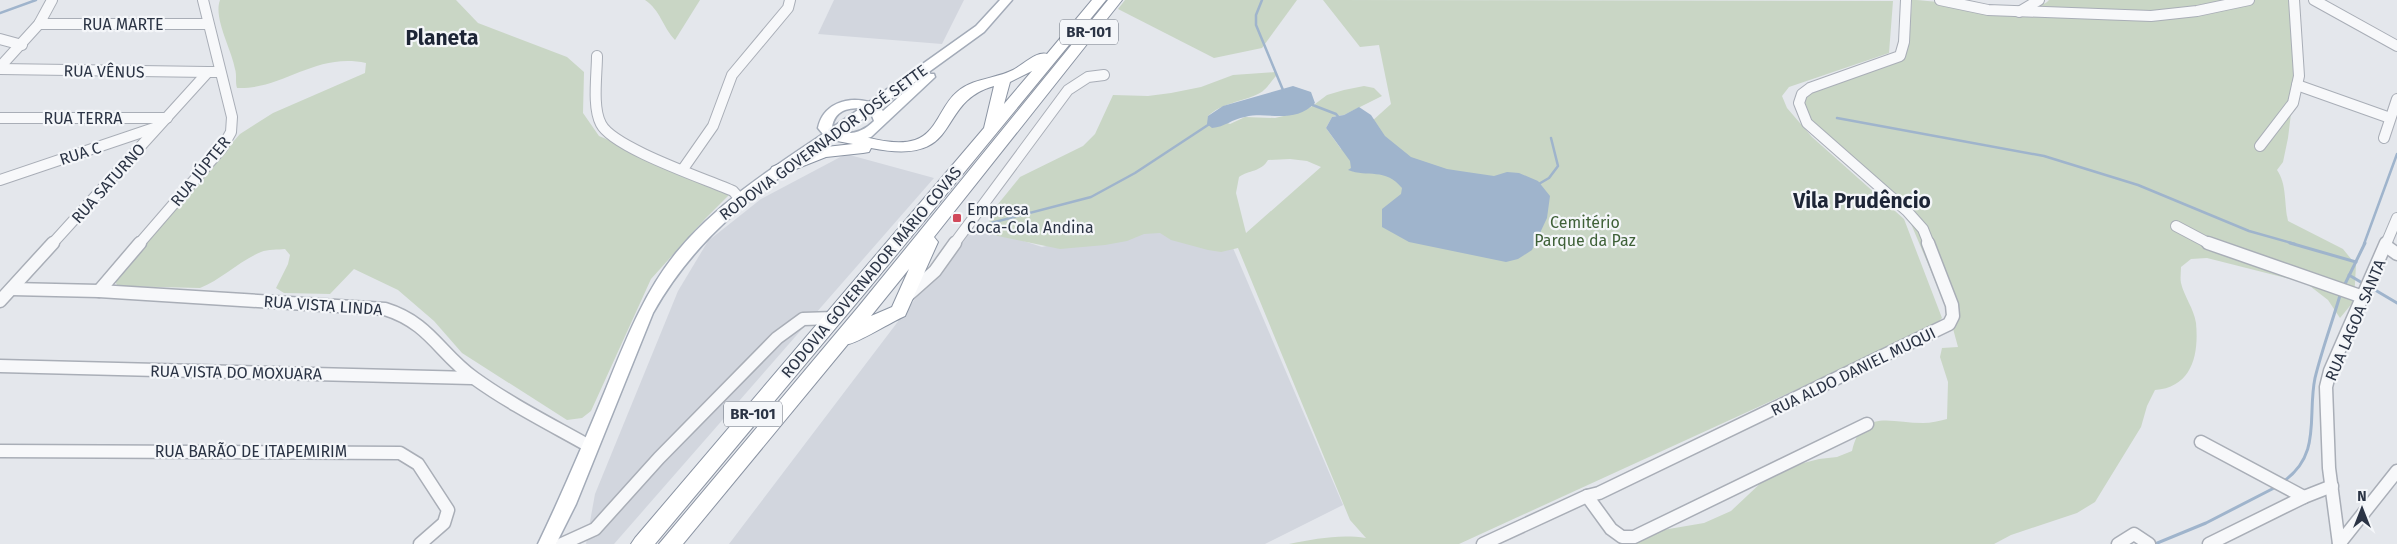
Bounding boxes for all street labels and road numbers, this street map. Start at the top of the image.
street label: RUA MARTE [82,15,164,34]
road number: BR-101 [1060,20,1118,44]
street label: RUA VÊNUS [63,60,145,82]
street label: RODOVIA GOVERNADOR JOSÉ SETTE [715,60,931,224]
street label: RUA TERRA [44,109,123,128]
street label: RUA JÚPTER [166,132,234,210]
street label: RUA C [57,138,103,169]
street label: RUA SATURNO [68,139,149,227]
street label: RODOVIA GOVERNADOR MÁRIO COVAS [777,162,966,382]
street label: RUA LAGOA SANTA [2321,256,2390,384]
street label: RUA VISTA LINDA [263,292,384,319]
street label: RUA ALDO DANIEL MUQUI [1768,323,1939,420]
street label: RUA VISTA DO MOXUARA [150,362,323,384]
road number: BR-101 [724,402,782,426]
street label: RUA BARÃO DE ITAPEMIRIM [155,442,347,461]

